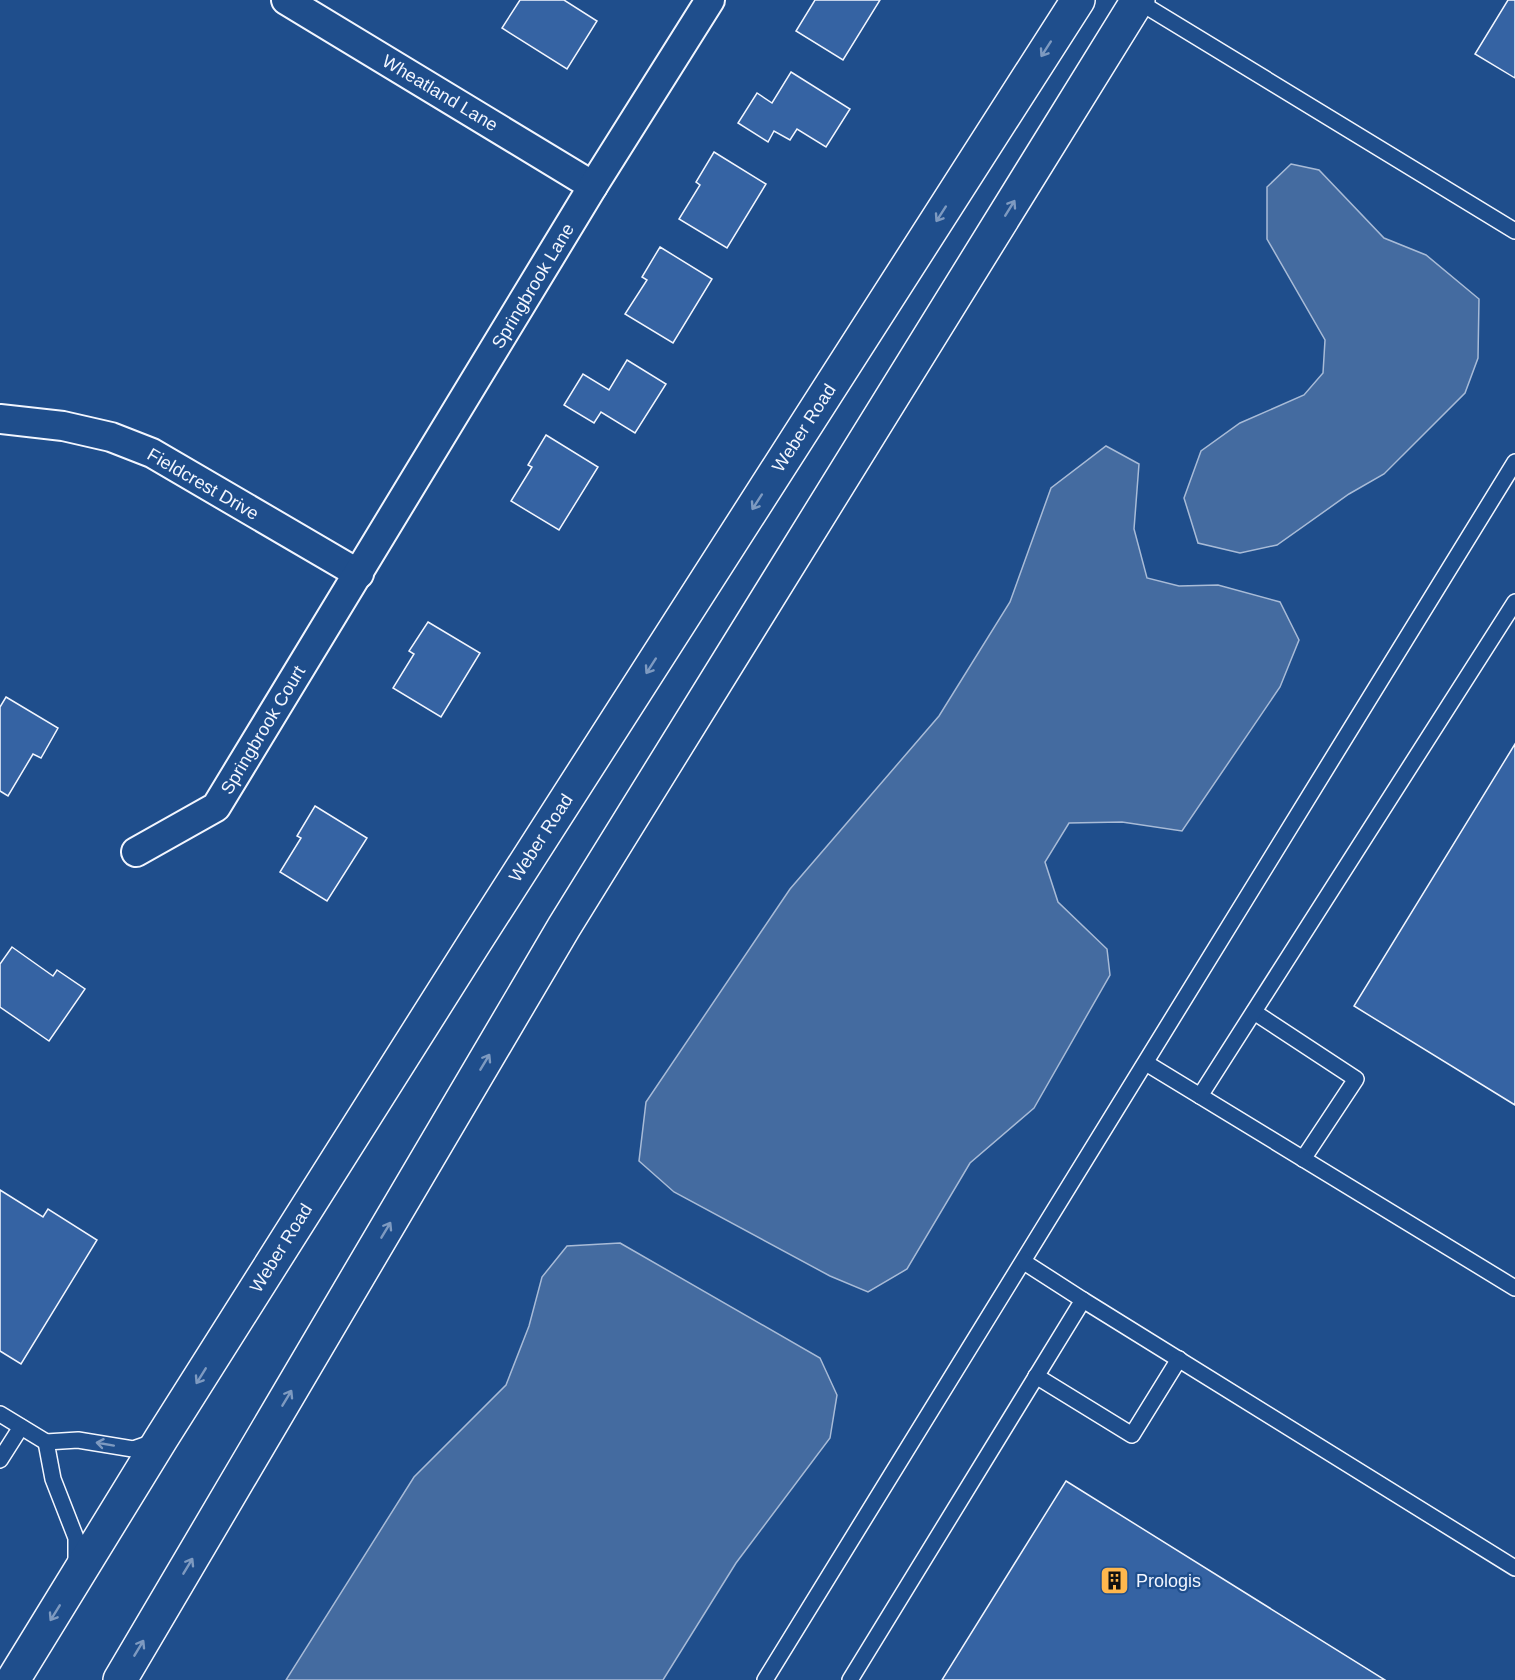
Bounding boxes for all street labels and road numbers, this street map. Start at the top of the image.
street label: Wheatland Lane [379,51,501,135]
street label: Springbrook Lane [488,220,578,352]
street label: Weber Road [768,380,840,476]
street label: Fieldcrest Drive [144,444,262,524]
street label: Springbrook Court [217,662,309,798]
street label: Weber Road [505,790,577,886]
street label: Weber Road [246,1200,316,1296]

